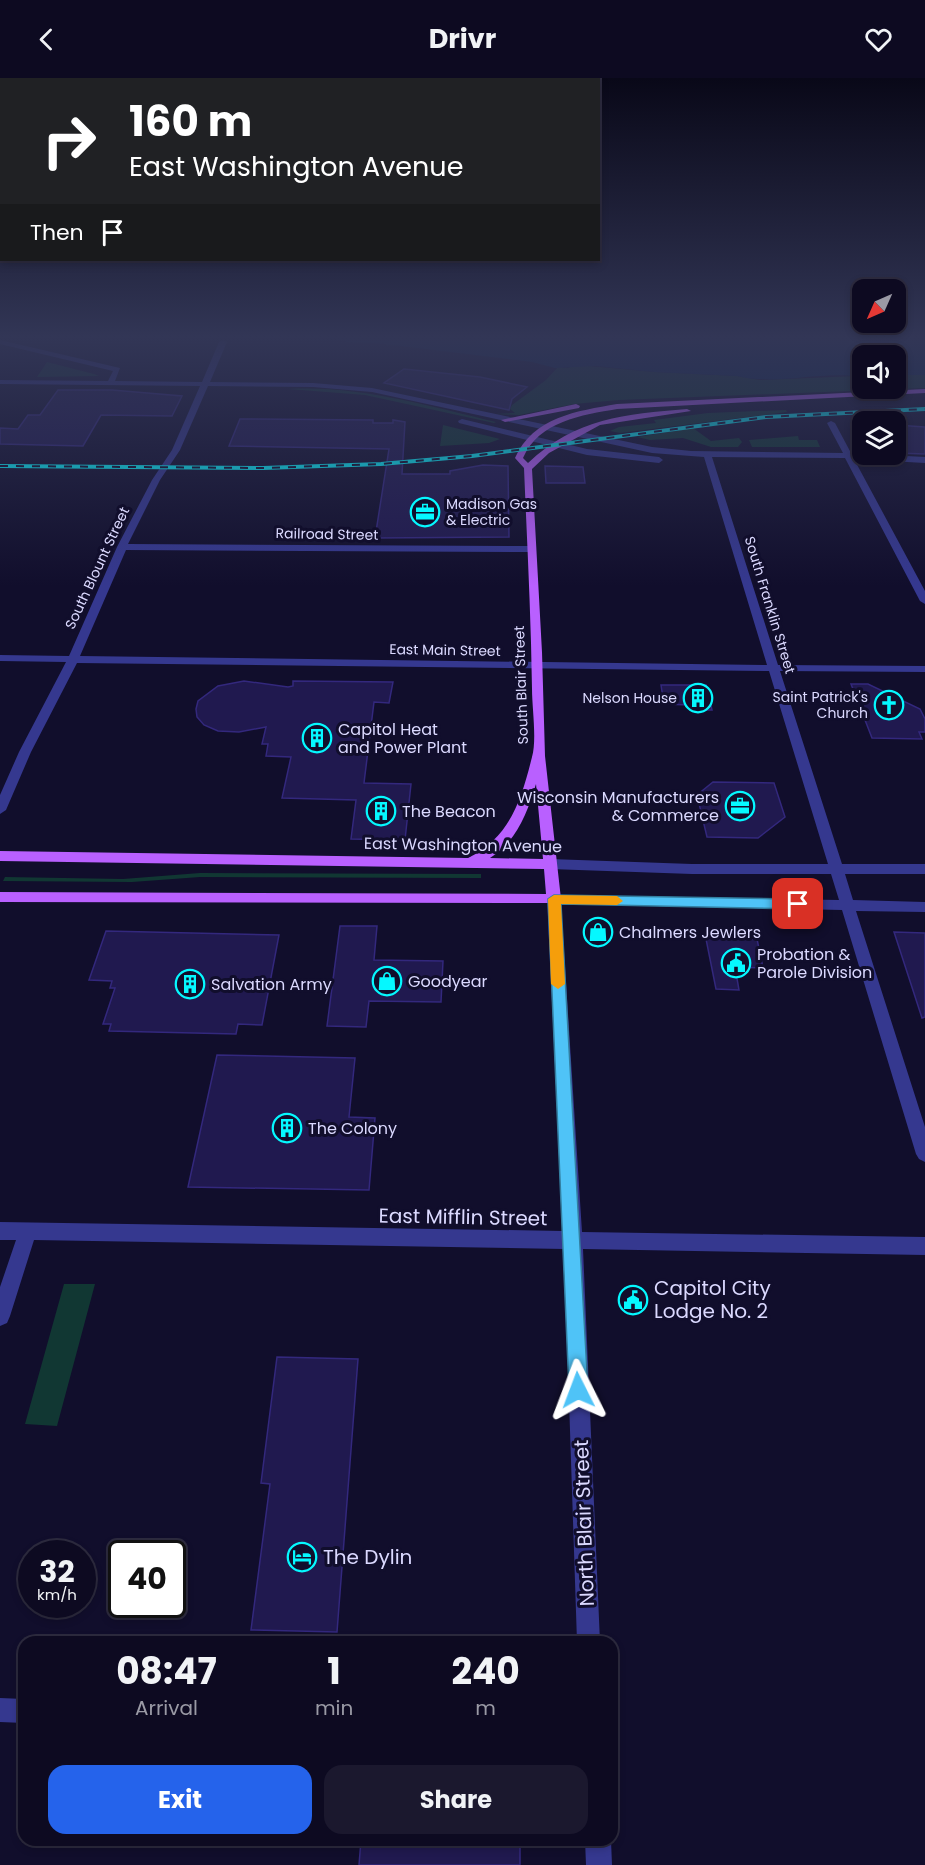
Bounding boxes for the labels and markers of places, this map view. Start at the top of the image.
place label: Madison Gas & Electric [446,494,537,530]
office icon: Madison Gas & Electric [409,496,441,528]
building icon: Nelson House [682,682,714,714]
place label: Saint Patrick's Church [773,687,868,723]
place label: Nelson House [582,688,677,708]
church icon: Saint Patrick's Church [873,689,905,721]
place label: Capitol Heat and Power Plant [338,718,467,759]
building icon: Capitol Heat and Power Plant [301,722,333,754]
place label: Wisconsin Manufacturers & Commerce [517,786,719,827]
office icon: Wisconsin Manufacturers & Commerce [724,790,756,822]
building icon: The Beacon [365,795,397,827]
place label: The Beacon [402,800,496,823]
pin [772,878,823,929]
shop icon: Chalmers Jewlers [582,916,614,948]
place label: Chalmers Jewlers [619,921,761,944]
place label: Probation & Parole Division [757,943,872,984]
public building icon: Probation & Parole Division [720,947,752,979]
shop icon: Goodyear [371,965,403,997]
building icon: Salvation Army [174,968,206,1000]
place label: Goodyear [408,970,487,993]
place label: Salvation Army [211,973,332,996]
building icon: The Colony [271,1112,303,1144]
place label: The Colony [308,1117,397,1140]
place label: Capitol City Lodge No. 2 [654,1274,771,1325]
public building icon: Capitol City Lodge No. 2 [617,1284,649,1316]
hotel icon: The Dylin [286,1541,318,1573]
place label: The Dylin [323,1543,412,1571]

